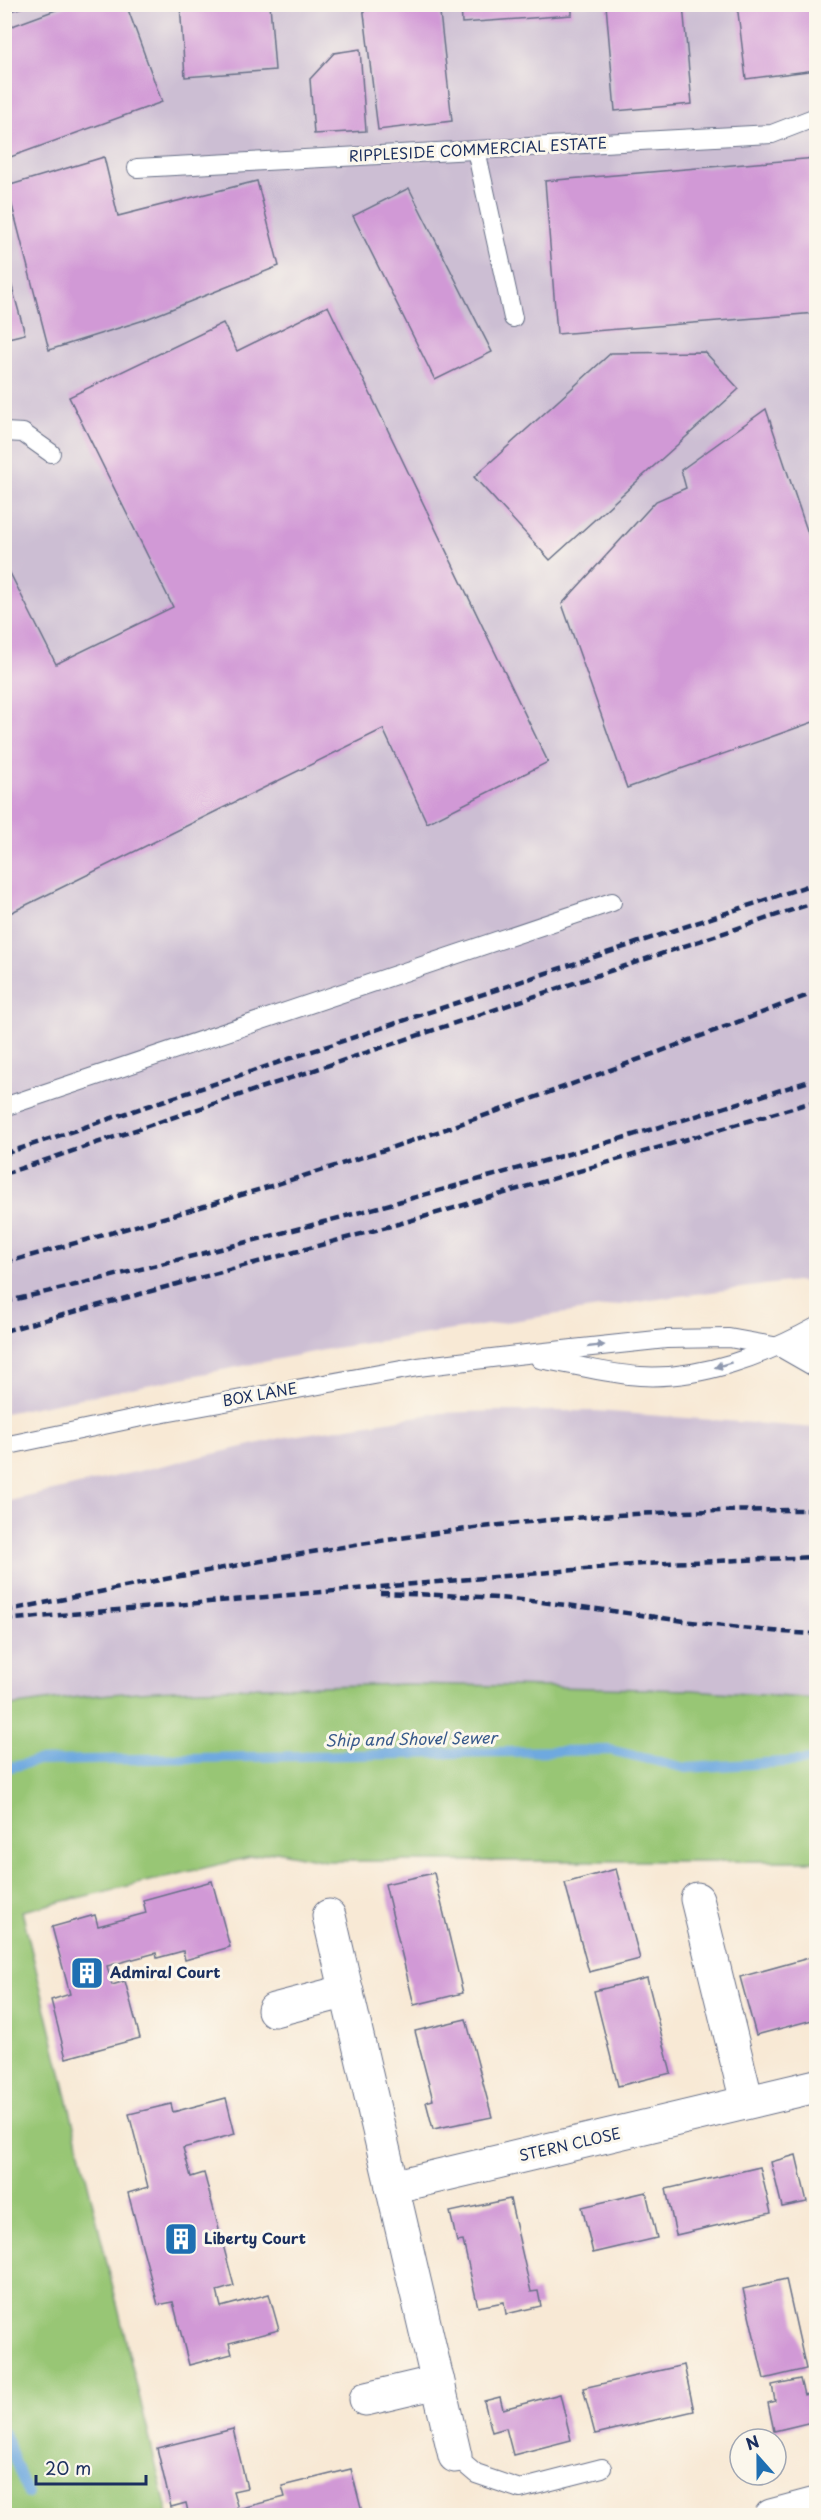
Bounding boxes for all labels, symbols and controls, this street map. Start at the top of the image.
street label: RIPPLESIDE COMMERCIAL ESTATE [348,130,608,167]
one-way arrow [587,1341,606,1351]
one-way arrow [714,1360,732,1370]
street label: BOX LANE [221,1376,299,1411]
water label: Ship and Shovel Sewer [325,1724,500,1751]
building icon: Admiral Court [69,1955,105,1991]
place label: Admiral Court [109,1960,220,1983]
street label: STERN CLOSE [516,2121,623,2166]
building icon: Liberty Court [163,2221,199,2257]
place label: Liberty Court [204,2226,306,2249]
north arrow [728,2427,788,2487]
text: N [742,2429,762,2456]
scale bar [36,2448,146,2486]
text: 20 m [45,2454,91,2481]

